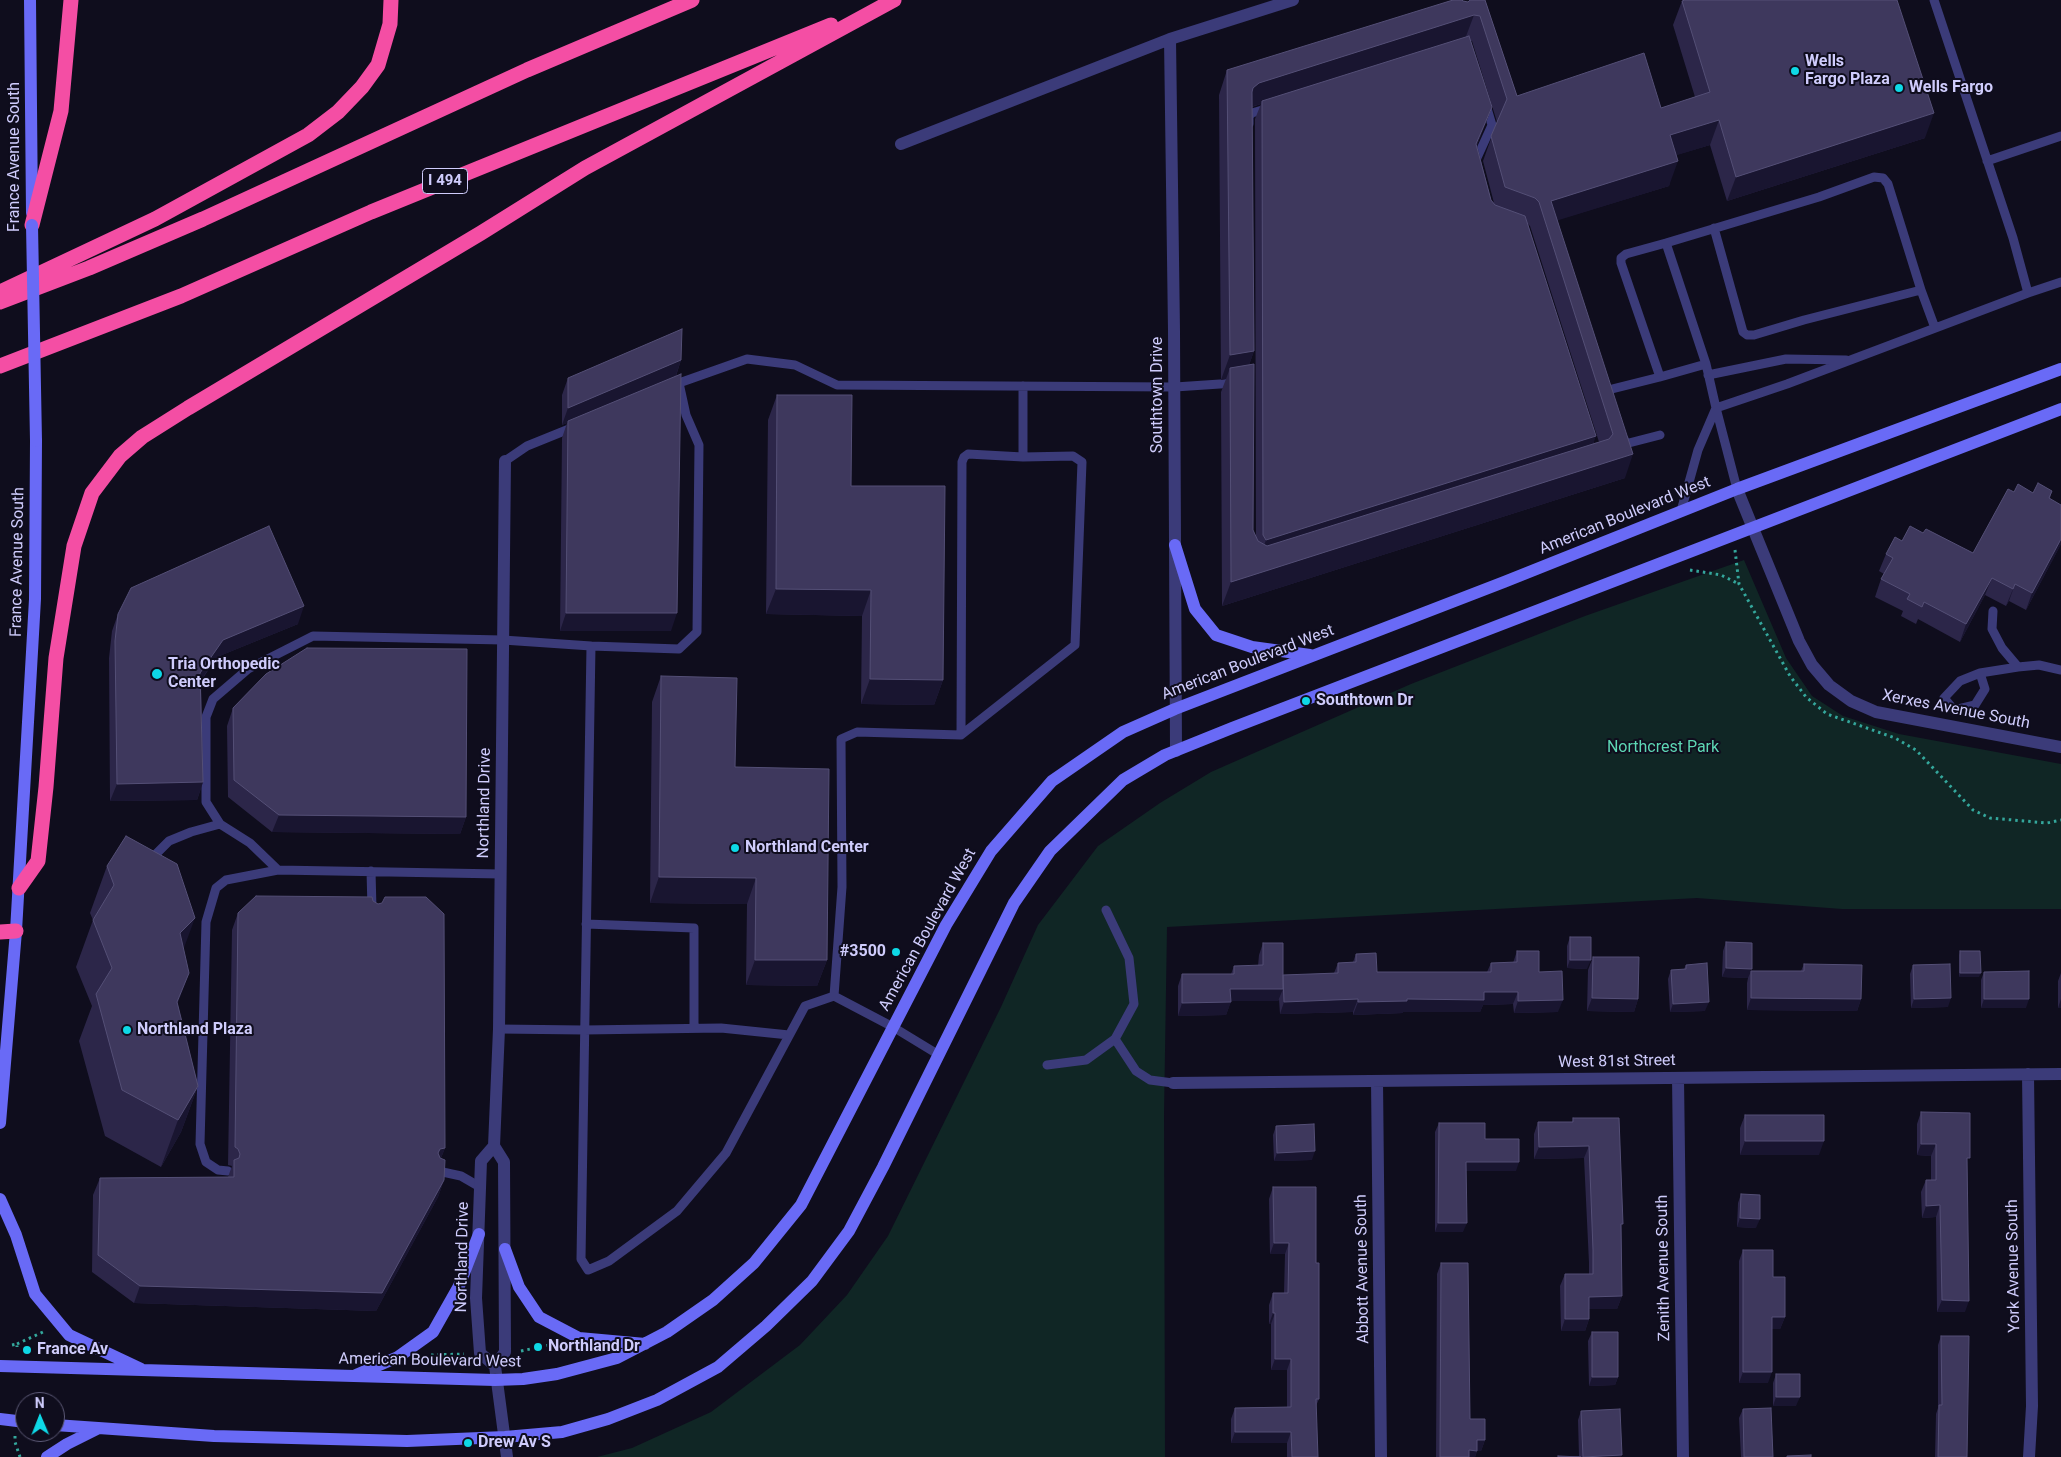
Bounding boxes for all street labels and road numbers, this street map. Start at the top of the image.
street label: France Avenue South [5,82,25,232]
road number: I 494 [422,168,468,194]
street label: Southtown Drive [1148,337,1168,453]
street label: American Boulevard West [1537,473,1713,559]
street label: France Avenue South [7,487,29,637]
street label: American Boulevard West [1159,621,1337,705]
street label: Xerxes Avenue South [1881,686,2031,734]
street label: Northland Drive [474,747,496,859]
street label: American Boulevard West [875,845,981,1015]
street label: West 81st Street [1558,1051,1676,1073]
street label: Abbott Avenue South [1352,1194,1374,1344]
street label: Zenith Avenue South [1653,1195,1675,1341]
street label: York Avenue South [2003,1199,2025,1333]
street label: Northland Drive [452,1201,474,1313]
street label: American Boulevard West [338,1350,522,1372]

